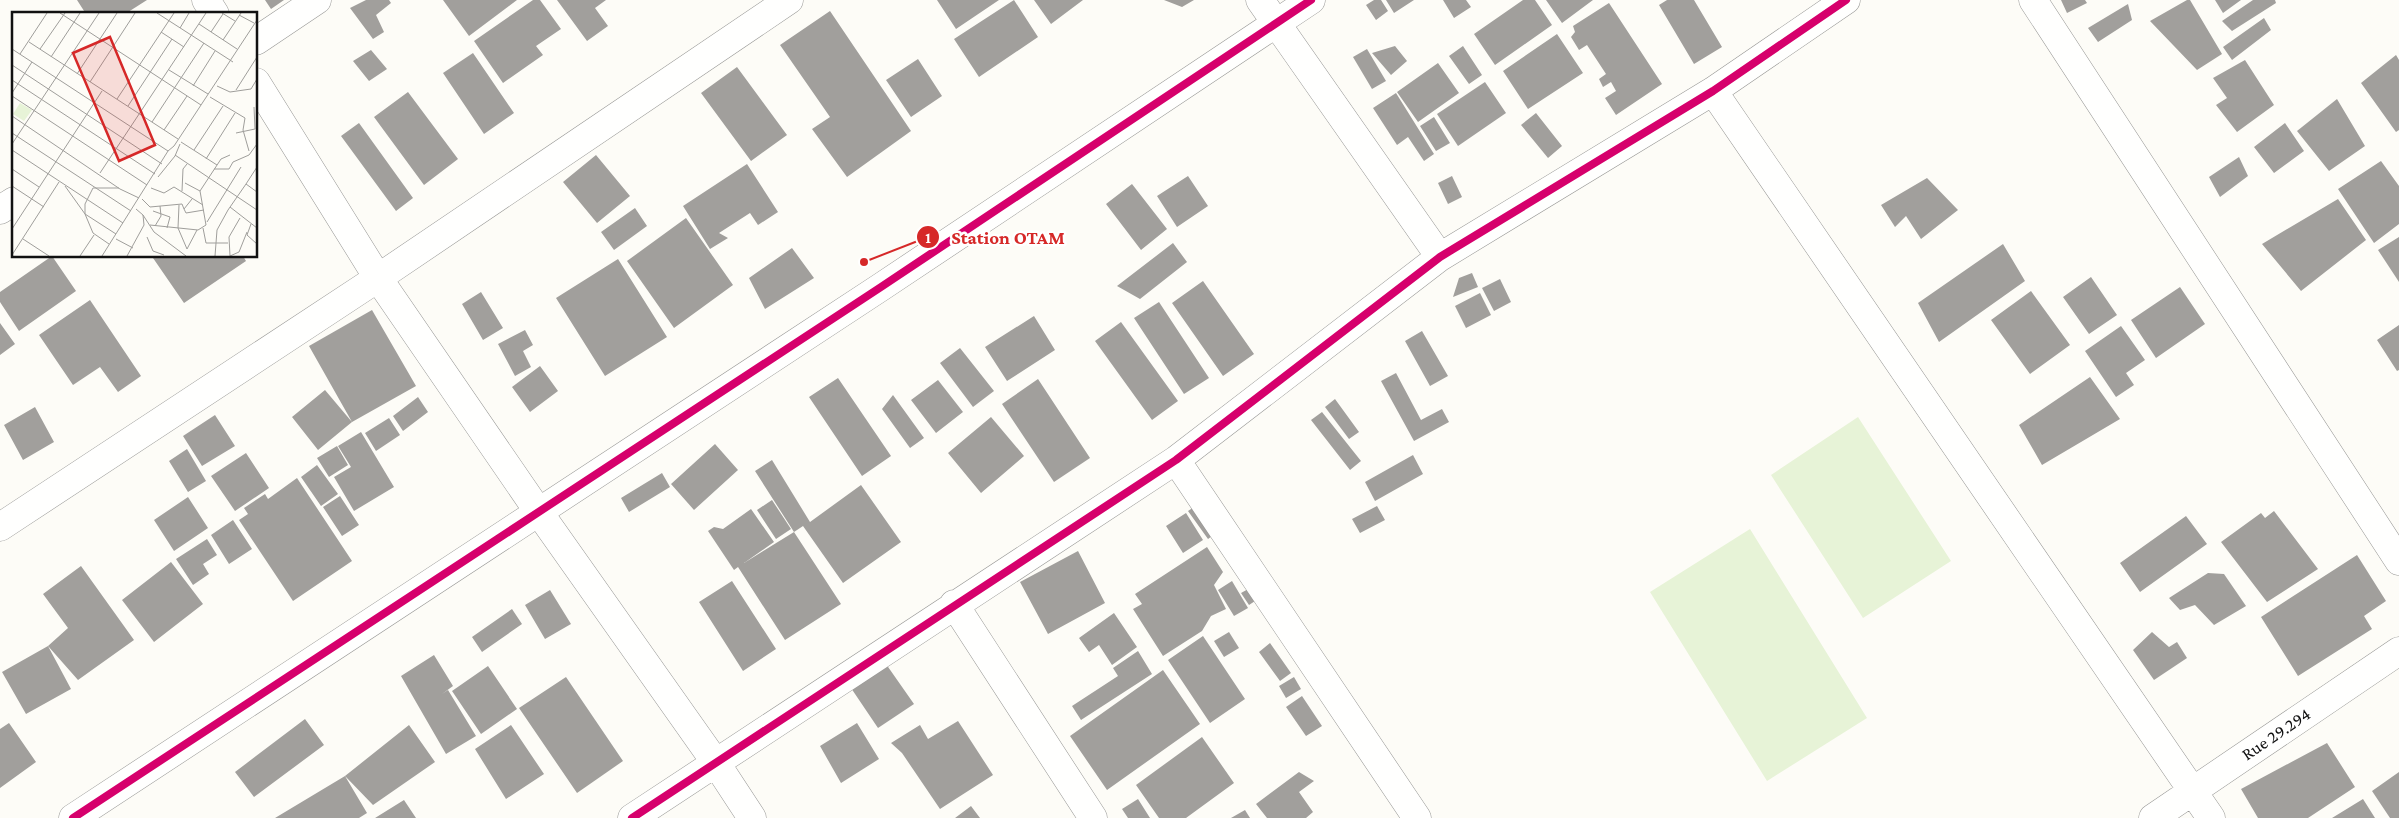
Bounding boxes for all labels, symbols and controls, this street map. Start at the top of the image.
inset map [12,12,258,258]
callout: Station OTAM [916,220,1074,254]
text: Station OTAM [951,227,1065,248]
text: 1 [925,230,931,246]
street label: Rue 29.294 [2238,704,2314,764]

